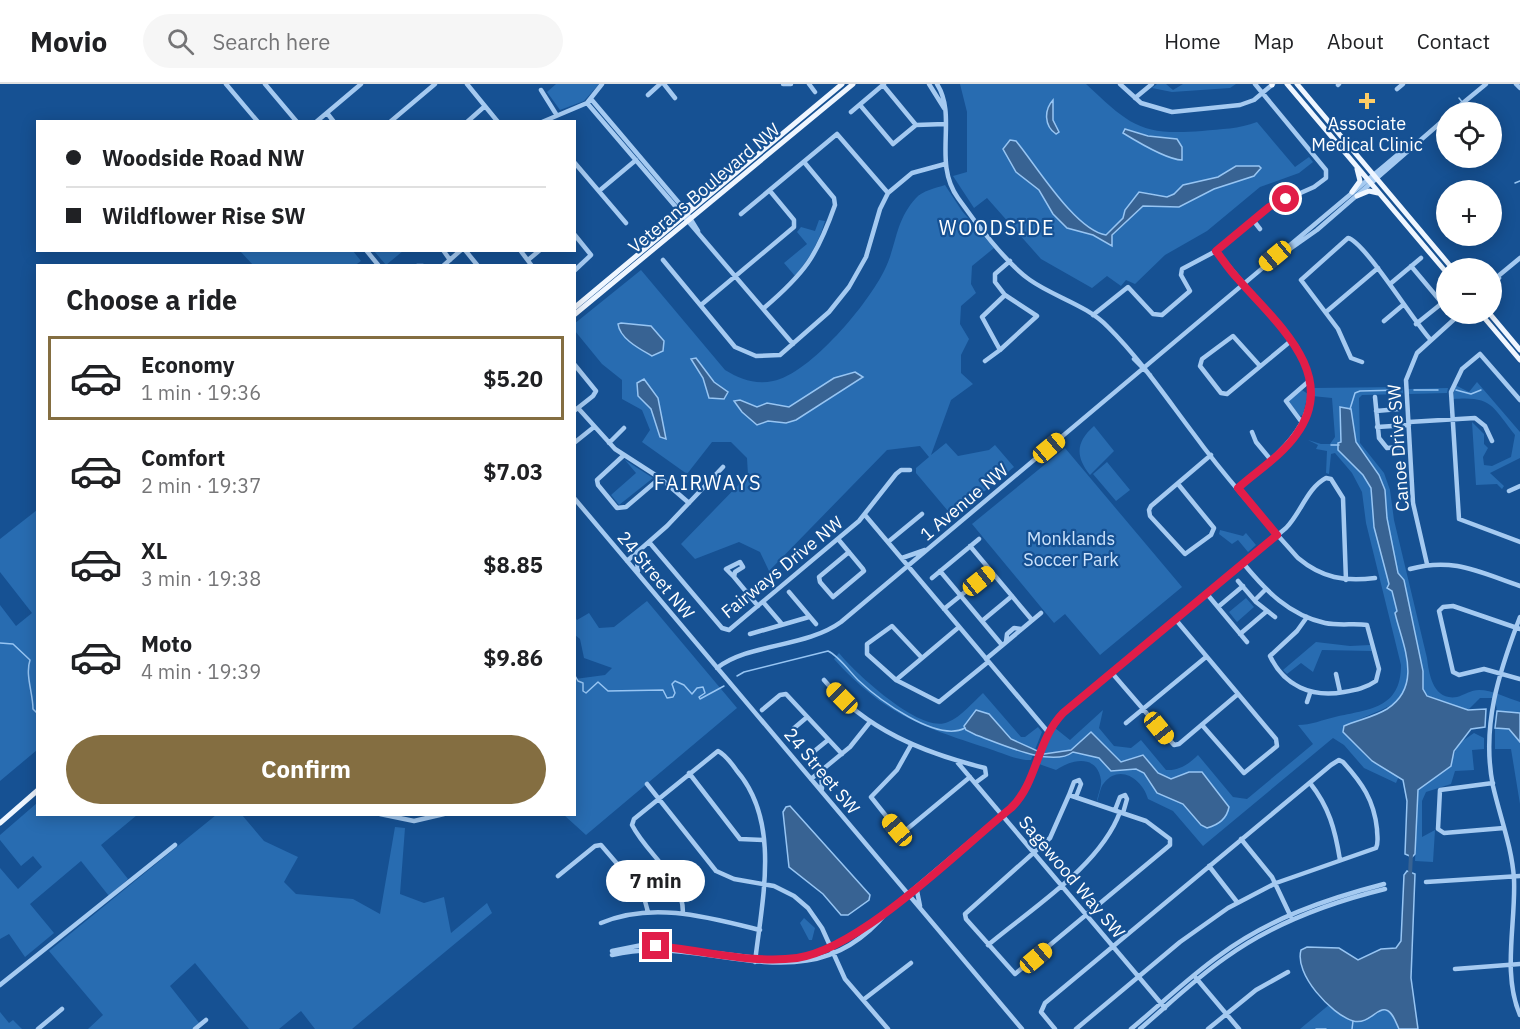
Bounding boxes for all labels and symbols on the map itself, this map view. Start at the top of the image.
marker: Associate Medical Clinic [1358,92,1376,110]
place label: Associate Medical Clinic [1311,112,1423,156]
street label: Veterans Boulevard NW [624,118,784,258]
route start [1272,185,1299,212]
district label: WOODSIDE [939,214,1055,241]
car [1255,238,1295,274]
street label: Canoe Drive SW [1382,383,1414,513]
car [1029,430,1069,466]
street label: 1 Avenue NW [915,458,1013,546]
district label: FAIRWAYS [654,469,762,496]
street label: Fairways Drive NW [716,511,848,623]
street label: 24 Street NW [612,526,700,624]
park label: Monklands Soccer Park [1023,527,1119,571]
car [959,563,999,599]
car [823,679,861,717]
car [1141,708,1177,748]
street label: 24 Street SW [779,723,865,819]
car [879,810,915,850]
street label: Sagewood Way SW [1014,811,1130,943]
callout: 7 min [606,859,706,901]
route end [642,932,669,959]
car [1016,940,1056,976]

